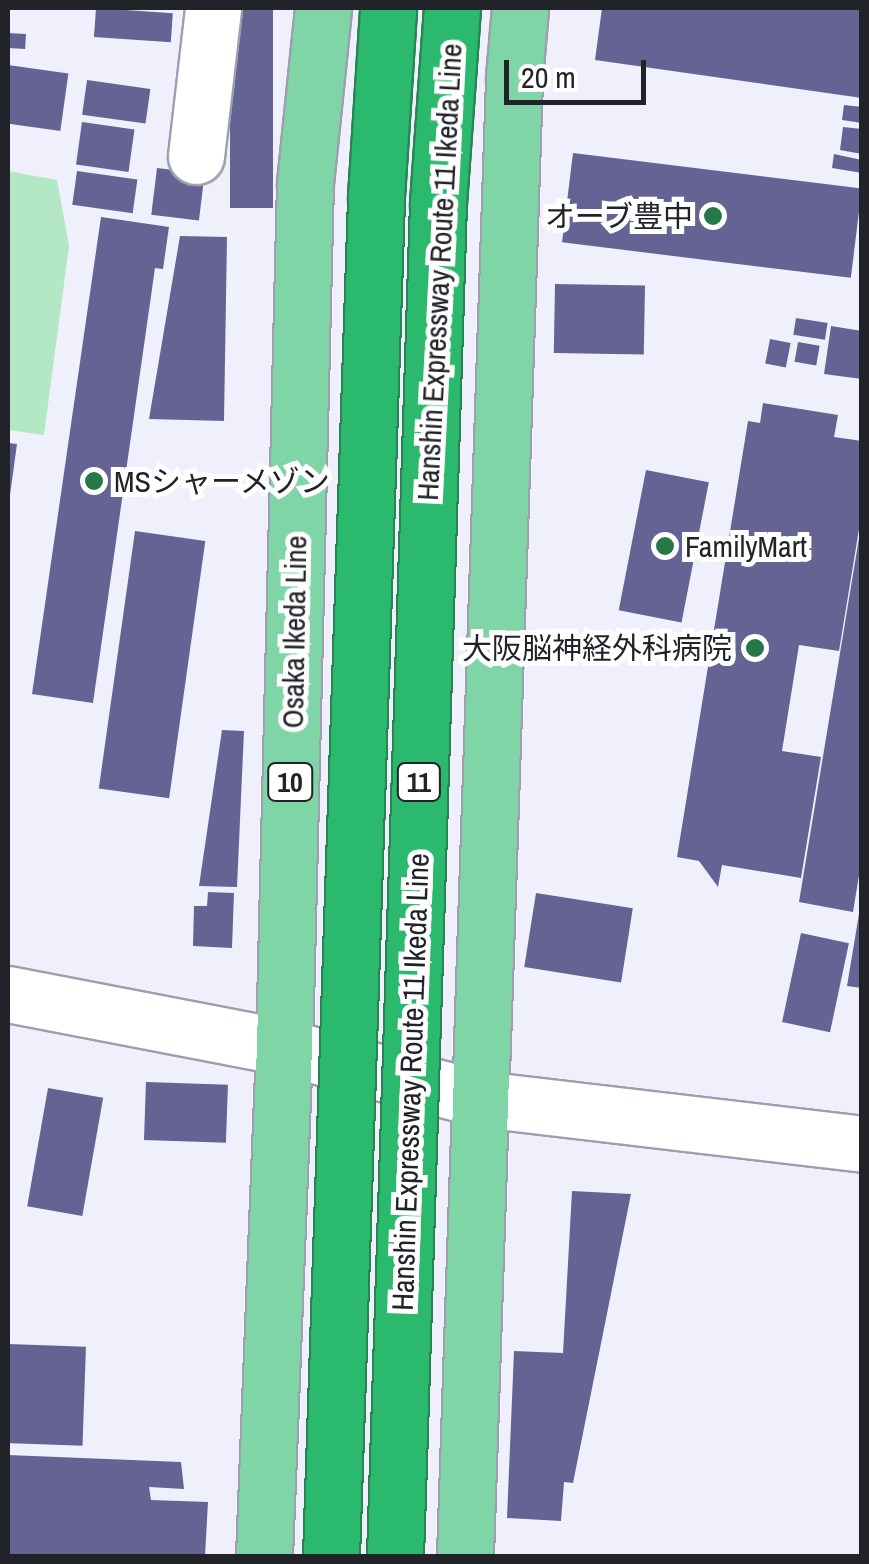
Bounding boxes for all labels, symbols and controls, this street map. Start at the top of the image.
scale bar [509,40,652,102]
street label: Hanshin Expressway Route 11 Ikeda Line [409,43,469,501]
text: 20 m [521,57,576,97]
place label: オーブ豊中 [543,198,693,234]
marker: オーブ豊中 [702,205,724,227]
place label: MSシャーメゾン [114,463,331,499]
marker: MSシャーメゾン [83,470,105,492]
place label: FamilyMart [685,528,807,564]
street label: Osaka Ikeda Line [274,535,314,729]
marker: FamilyMart [654,535,676,557]
place label: 大阪脳神経外科病院 [462,630,732,666]
marker: 大阪脳神経外科病院 [742,635,768,661]
road number: 10 [265,759,315,805]
road number: 11 [396,759,442,805]
street label: Hanshin Expressway Route 11 Ikeda Line [384,853,436,1311]

